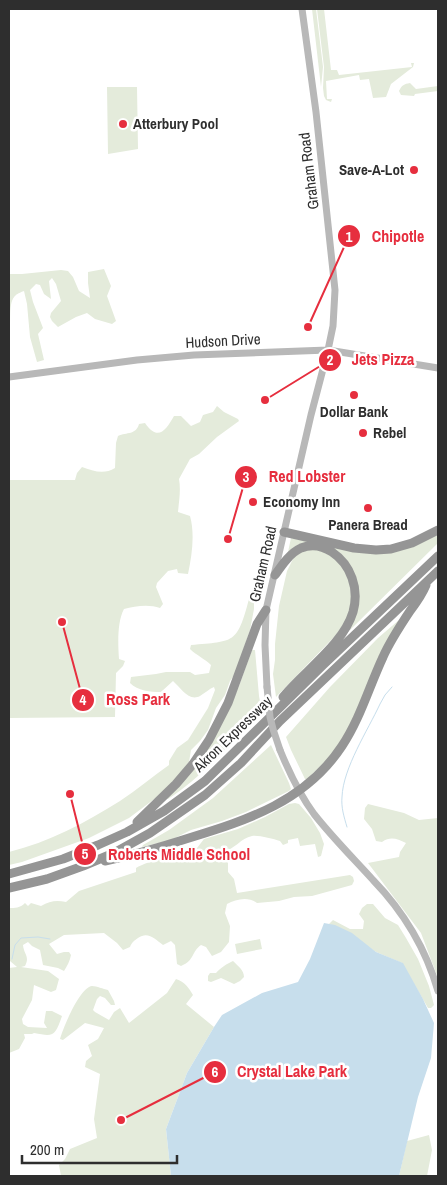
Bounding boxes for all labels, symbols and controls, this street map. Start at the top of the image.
place label: Atterbury Pool [133,113,218,134]
marker: Atterbury Pool [117,118,129,130]
street label: Graham Road [293,131,324,211]
place label: Save-A-Lot [339,159,404,180]
marker: Save-A-Lot [408,164,420,176]
callout: Chipotle [337,221,434,252]
text: Chipotle [372,225,424,247]
text: 1 [346,226,353,247]
street label: Hudson Drive [185,328,261,353]
callout: Jets Pizza [317,344,425,375]
text: Jets Pizza [352,348,415,370]
text: 2 [327,349,334,370]
marker: Dollar Bank [348,389,360,401]
place label: Dollar Bank [320,401,388,422]
place label: Rebel [373,422,407,443]
marker: Rebel [357,427,369,439]
callout: Red Lobster [233,461,355,492]
text: Red Lobster [269,465,346,487]
text: 3 [243,466,250,487]
place label: Economy Inn [263,491,340,512]
marker: Economy Inn [247,496,259,508]
marker: Panera Bread [362,502,374,514]
place label: Panera Bread [328,514,408,535]
street label: Graham Road [244,524,281,604]
callout: Ross Park [71,684,180,715]
text: Ross Park [106,688,171,710]
text: 4 [80,689,87,710]
street label: Akron Expressway [188,690,277,777]
callout: Roberts Middle School [73,838,260,869]
text: 5 [82,843,89,864]
text: Roberts Middle School [108,843,250,865]
callout: Crystal Lake Park [202,1056,357,1087]
text: Crystal Lake Park [237,1060,348,1082]
text: 6 [212,1061,219,1082]
scale bar [22,1132,178,1164]
text: 200 m [30,1139,64,1160]

